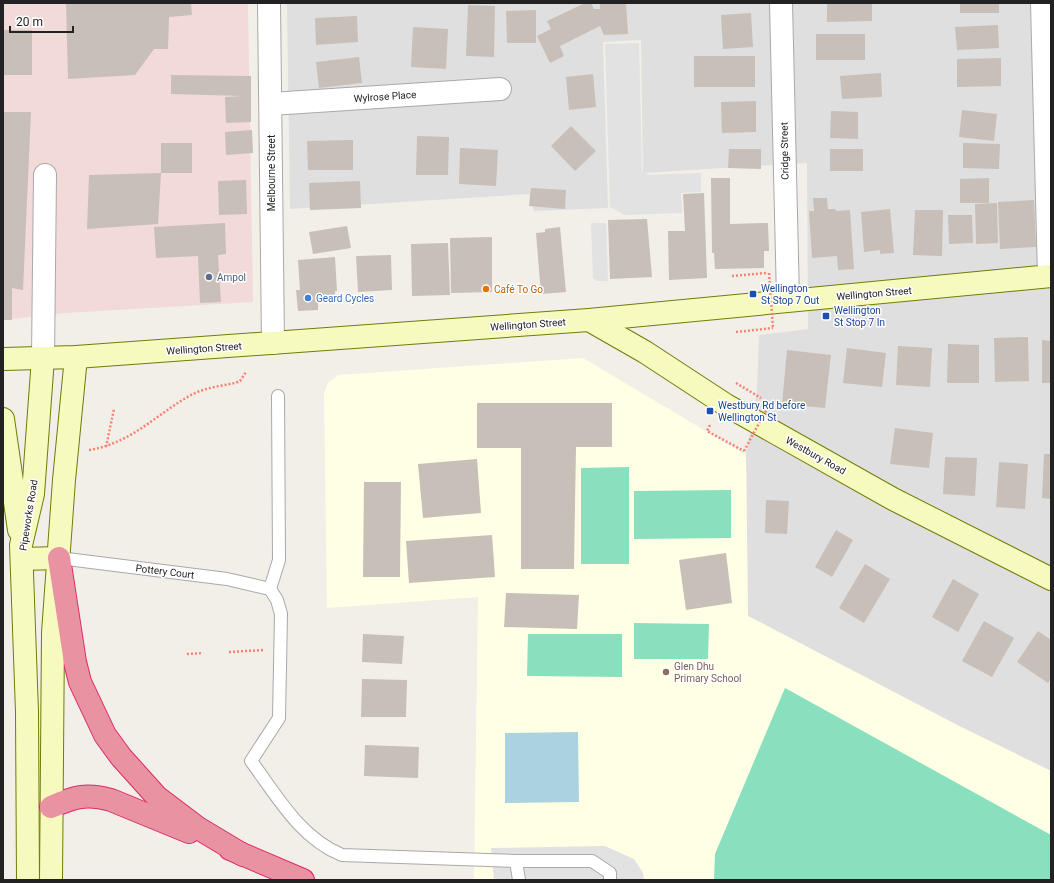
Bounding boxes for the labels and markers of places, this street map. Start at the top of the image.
marker: Ampol [204,272,214,282]
place label: Ampol [217,272,246,283]
place label: Wellington St Stop 7 Out [761,283,819,306]
marker: Café To Go [481,284,491,294]
place label: Café To Go [494,284,543,295]
marker: Wellington St Stop 7 Out [748,289,758,299]
marker: Geard Cycles [303,293,313,303]
place label: Geard Cycles [316,293,374,304]
place label: Wellington St Stop 7 In [834,305,885,328]
marker: Wellington St Stop 7 In [821,311,831,321]
place label: Westbury Rd before Wellington St [718,400,805,423]
marker: Westbury Rd before Wellington St [705,406,715,416]
place label: Glen Dhu Primary School [674,661,742,684]
marker: Glen Dhu Primary School [661,667,671,677]

